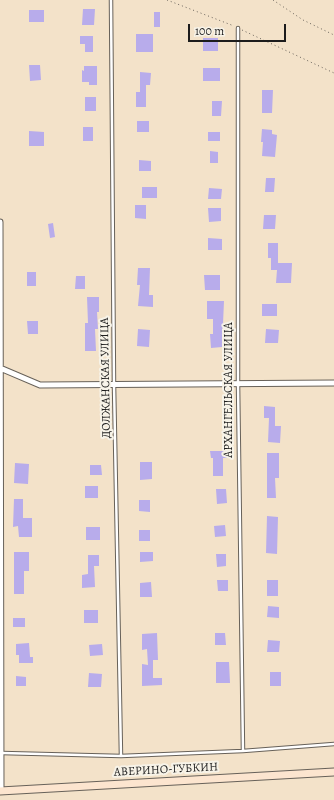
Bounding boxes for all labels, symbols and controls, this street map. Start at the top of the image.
scale bar [190,16,288,42]
text: 100 m [195,23,224,39]
street label: ДОЛЖАНСКАЯ УЛИЦА [98,317,114,439]
street label: АРХАНГЕЛЬСКАЯ УЛИЦА [222,322,236,458]
street label: АВЕРИНО-ГУБКИН [114,760,218,780]

